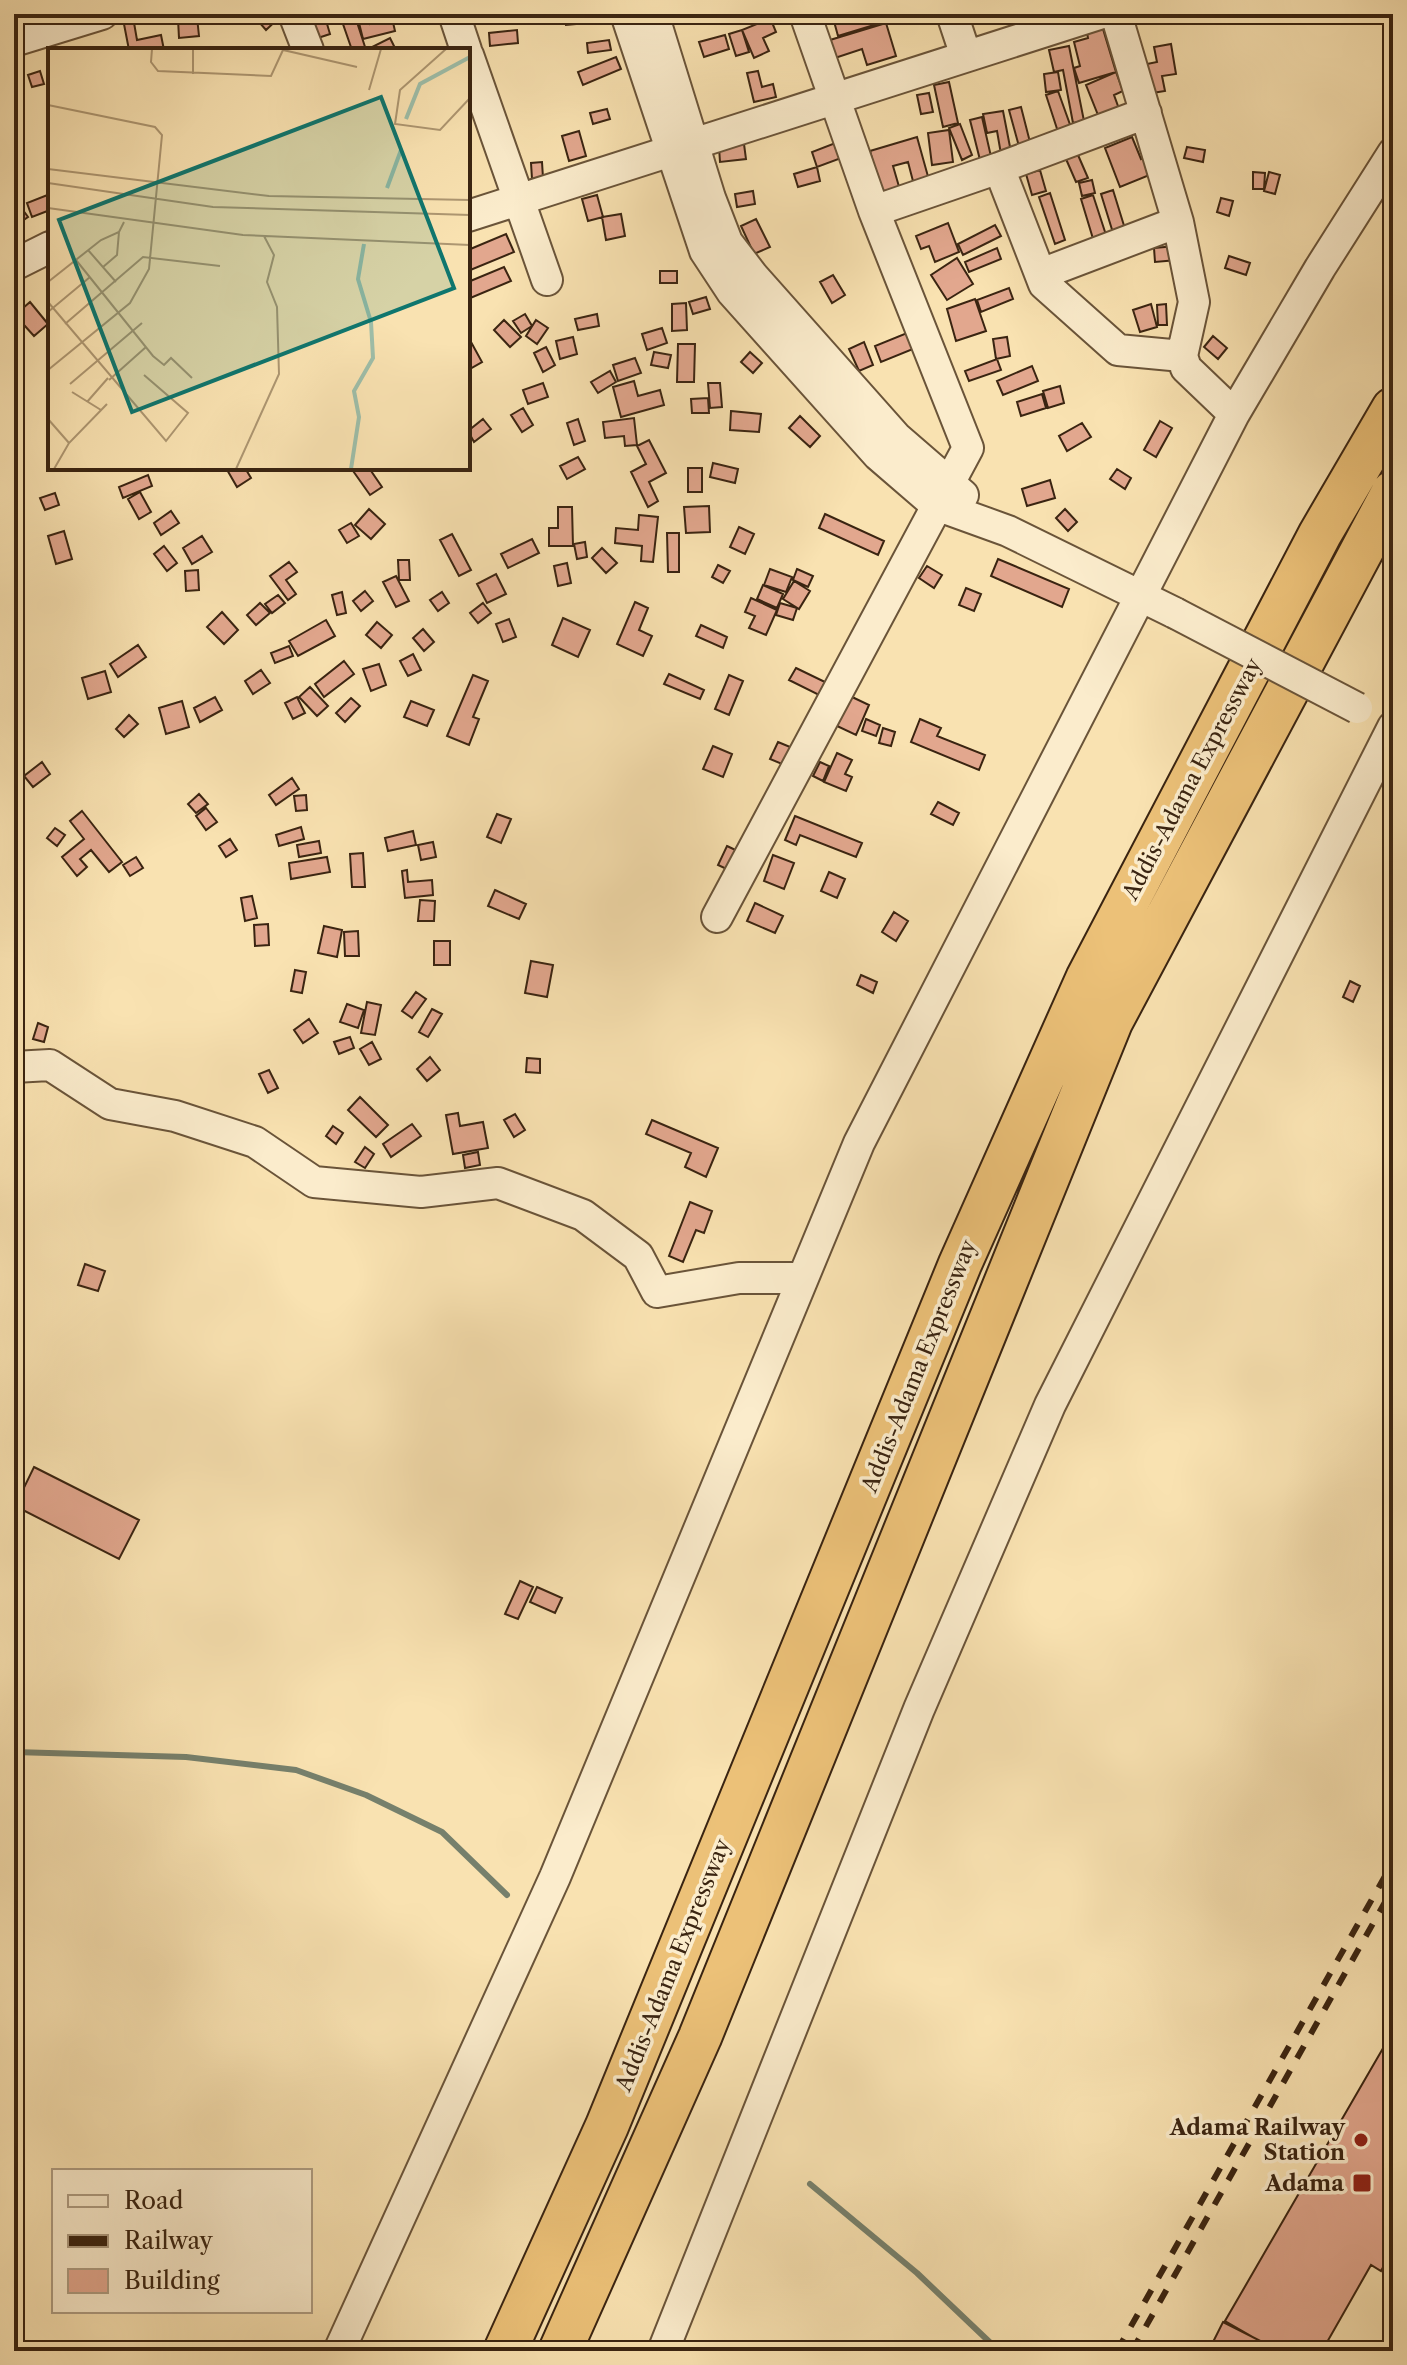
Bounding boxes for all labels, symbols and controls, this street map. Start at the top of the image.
inset map [48,48,470,470]
street label: Addis-Adama Expressway [1116,653,1268,905]
street label: Addis-Adama Expressway [856,1235,982,1497]
street label: Addis-Adama Expressway [610,1834,736,2096]
place label: Adama Railway Station [1169,2114,1345,2166]
marker: Adama Railway Station [1352,2131,1370,2149]
legend [52,2169,312,2313]
place label: Adama [1264,2170,1344,2197]
marker: Adama [1351,2172,1373,2194]
text: Road [124,2186,184,2215]
text: Railway [124,2226,214,2255]
text: Building [124,2266,220,2295]

